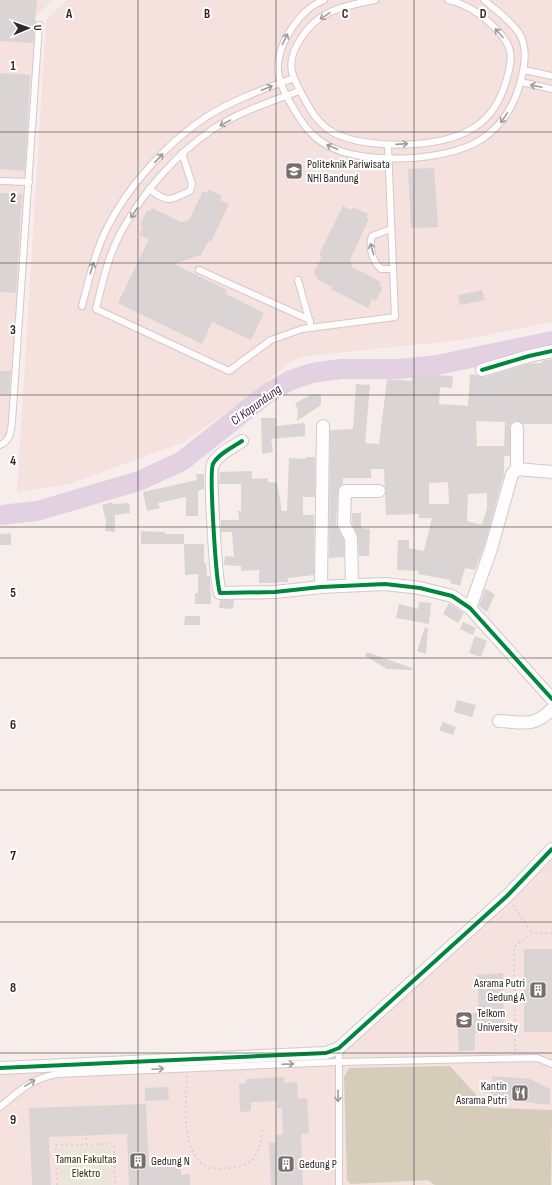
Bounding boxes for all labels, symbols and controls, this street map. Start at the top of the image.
text: A [65,6,73,22]
text: B [204,6,210,22]
text: C [342,6,349,22]
text: D [480,6,487,22]
north arrow [8,8,48,48]
one-way arrow [319,12,330,20]
text: U [31,25,44,31]
one-way arrow [495,27,504,38]
one-way arrow [282,34,289,46]
text: 1 [10,58,16,74]
one-way arrow [530,81,543,89]
one-way arrow [260,84,272,92]
one-way arrow [500,112,508,123]
one-way arrow [219,119,231,127]
one-way arrow [395,141,408,148]
one-way arrow [326,143,338,150]
one-way arrow [154,153,164,163]
place label: Politeknik Pariwisata NHI Bandung [307,157,390,186]
school or university icon: Politeknik Pariwisata NHI Bandung [284,161,304,181]
text: 2 [10,190,16,206]
one-way arrow [129,207,137,219]
one-way arrow [368,243,375,256]
one-way arrow [89,262,96,275]
text: 3 [10,322,16,338]
water label: Ci Kapundung [228,381,285,429]
text: 4 [10,453,16,469]
text: 5 [10,585,16,601]
text: 6 [10,717,16,733]
text: 7 [10,848,16,864]
place label: Asrama Putri Gedung A [473,976,526,1005]
text: 8 [10,980,16,996]
building icon: Asrama Putri Gedung A [528,980,548,1000]
place label: Telkom University [477,1006,518,1035]
school or university icon: Telkom University [454,1010,474,1030]
one-way arrow [281,1060,294,1067]
one-way arrow [151,1065,164,1073]
one-way arrow [24,1078,36,1086]
place label: Kantin Asrama Putri [455,1079,507,1108]
restaurant icon: Kantin Asrama Putri [510,1083,530,1103]
one-way arrow [334,1089,342,1102]
text: 9 [10,1112,16,1128]
building icon: Gedung N [128,1151,148,1171]
park label: Taman Fakultas Elektro [55,1152,117,1181]
place label: Gedung N [151,1154,190,1169]
building icon: Gedung P [276,1154,296,1174]
place label: Gedung P [299,1157,337,1172]

